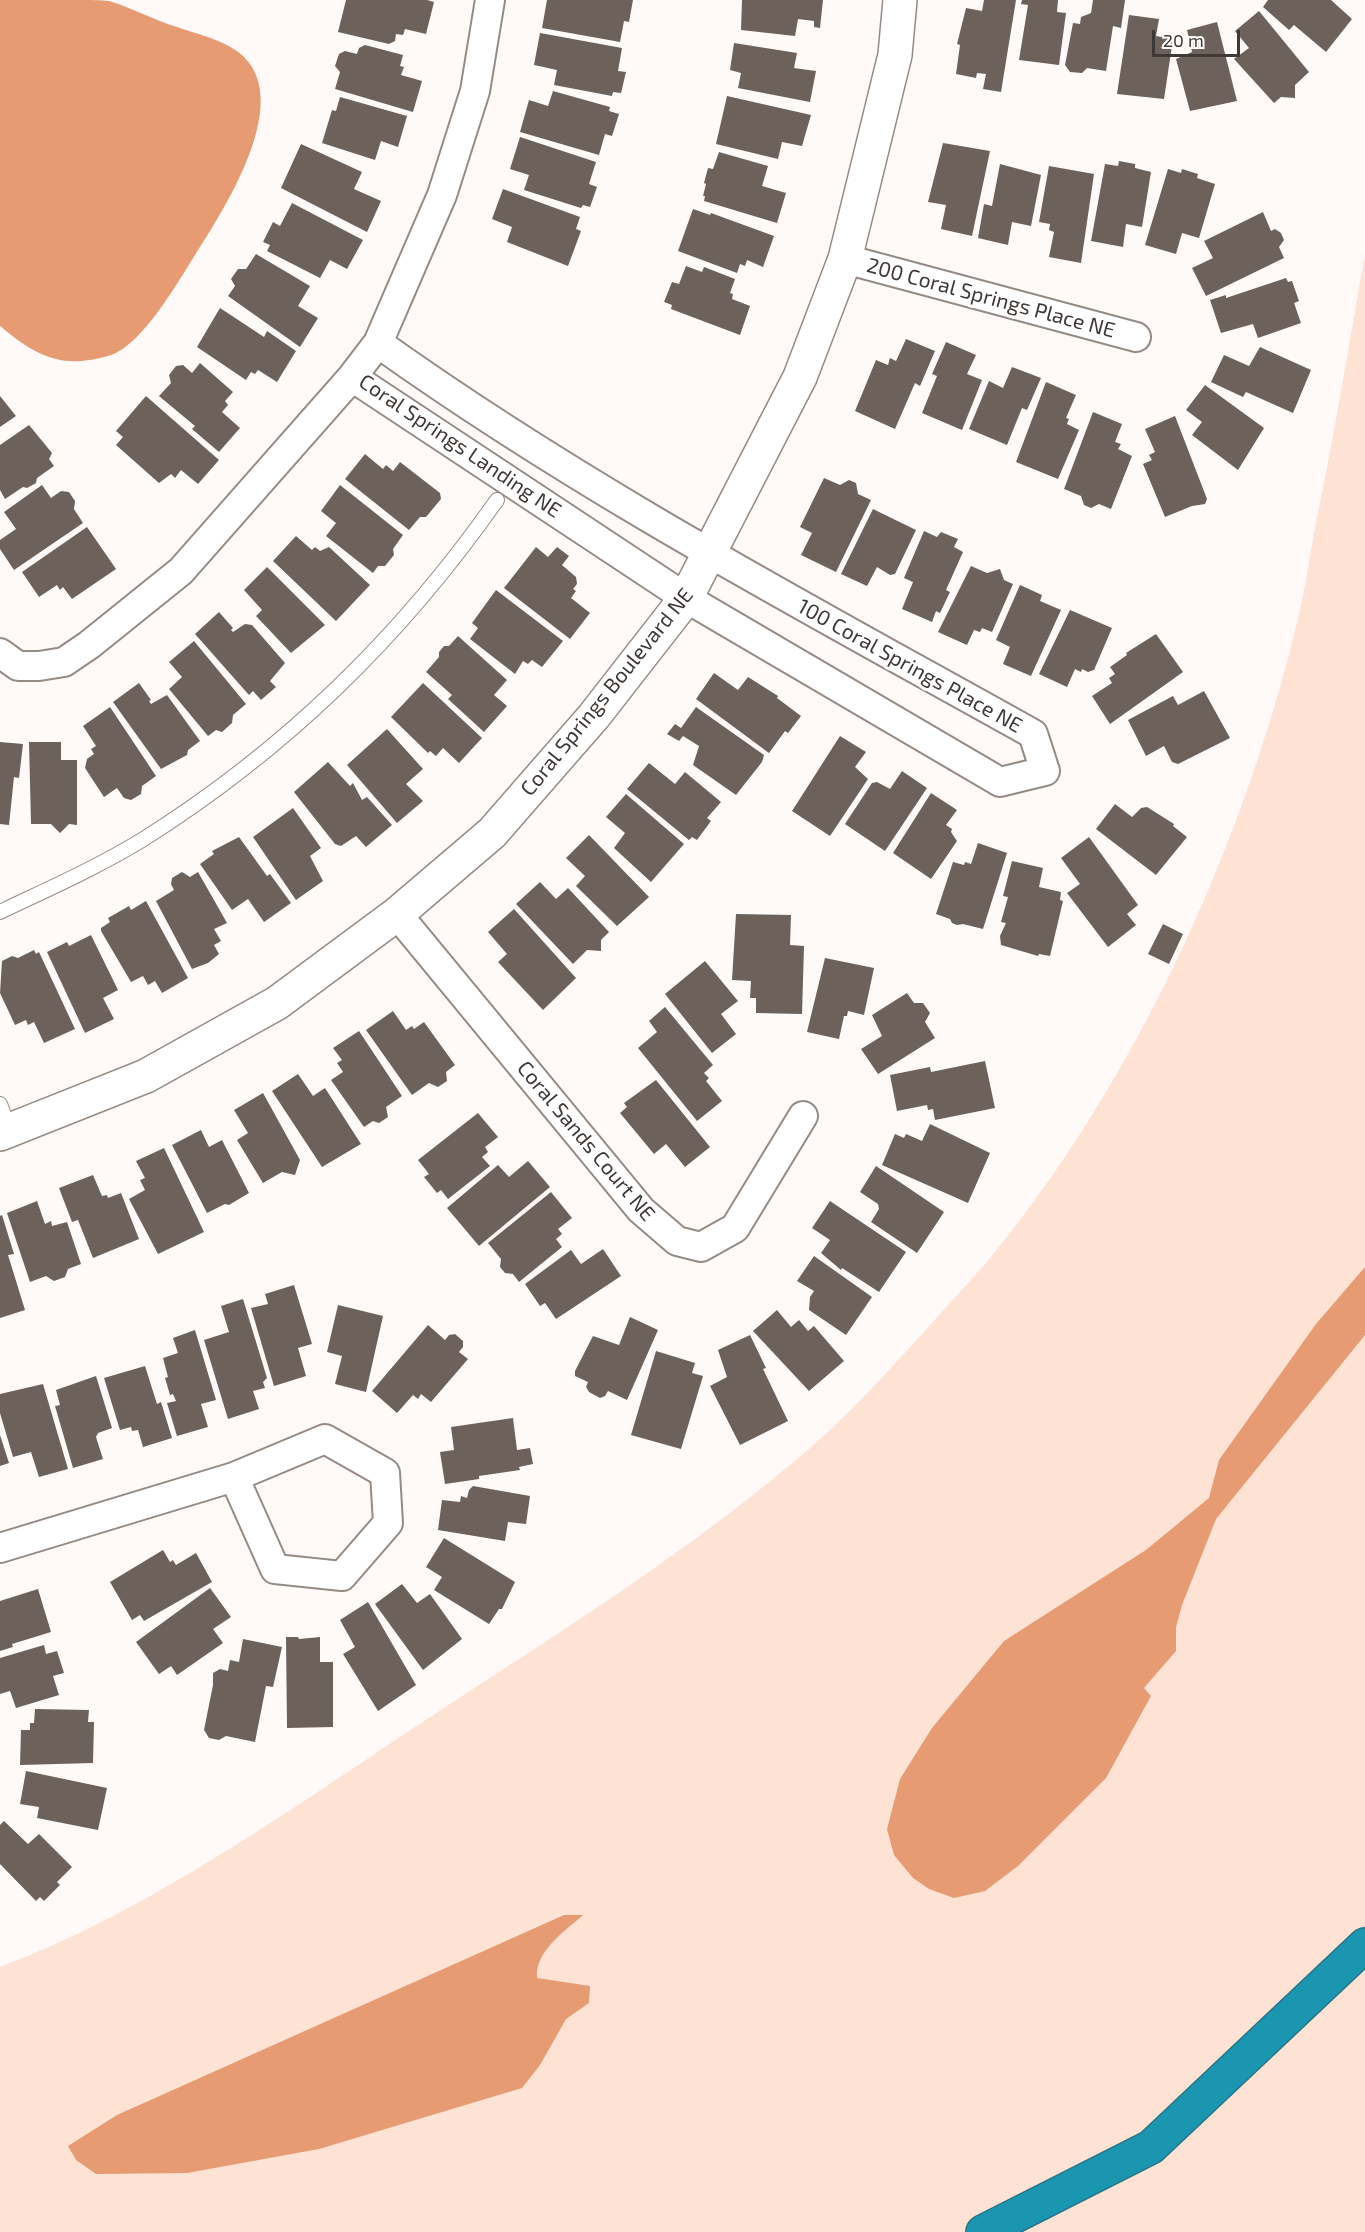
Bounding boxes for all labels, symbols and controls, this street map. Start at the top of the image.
scale bar [1155,18,1244,56]
text: 20 m [1163,29,1204,51]
street label: 200 Coral Springs Place NE [864,253,1118,343]
street label: Coral Springs Landing NE [354,369,566,523]
street label: Coral Springs Boulevard NE [515,583,699,801]
street label: 100 Coral Springs Place NE [793,594,1027,738]
street label: Coral Sands Court NE [512,1056,660,1226]

